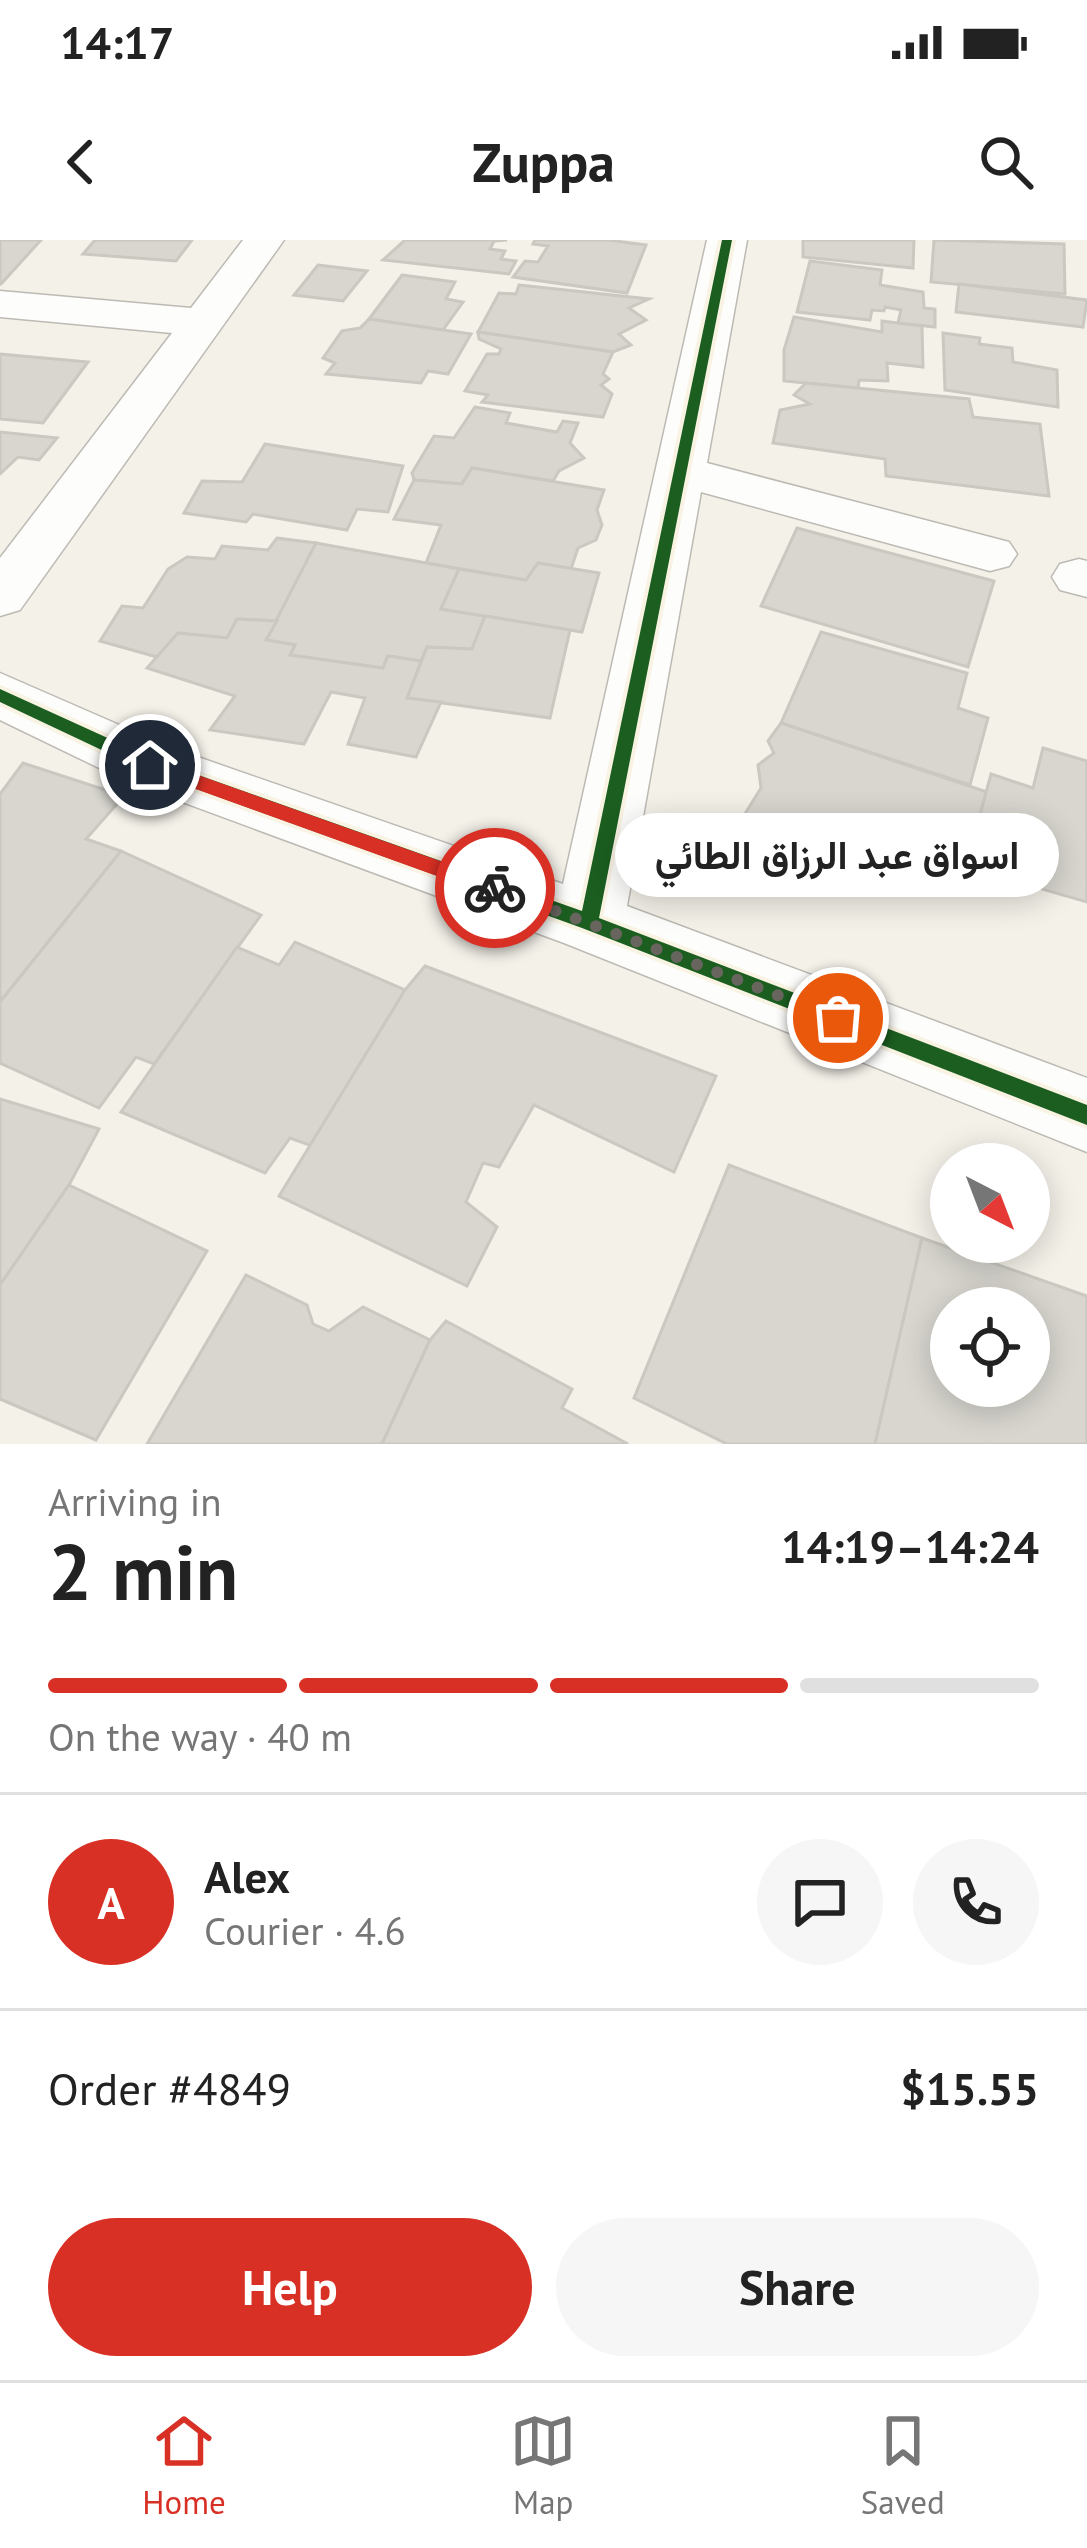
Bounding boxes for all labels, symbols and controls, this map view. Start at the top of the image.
text: 14:17 [60,13,174,71]
text: Zuppa [472,127,615,197]
icon: back [48,129,114,195]
icon: search [973,129,1039,195]
pin [99,714,201,816]
icon: home [117,732,183,798]
callout: اسواق عبد الرزاق الطائي [616,814,1060,898]
courier [435,828,555,948]
text: اسواق عبد الرزاق الطائي [655,829,1019,880]
icon: bike [462,855,528,921]
pin [787,967,889,1069]
icon: bag [805,985,871,1051]
north arrow [930,1143,1050,1263]
map controls [930,1143,1050,1407]
button: locate [930,1287,1050,1407]
text: Arriving in [48,1476,222,1527]
text: 14:19–14:24 [781,1517,1039,1575]
text: 2 min [48,1521,238,1622]
text: On the way · 40 m [48,1711,352,1762]
button: chat [757,1839,883,1965]
button: phone [913,1839,1039,1965]
text: Alex [204,1847,290,1905]
text: A [97,1873,125,1931]
text: Courier · 4.6 [204,1905,406,1956]
text: Order #4849 [48,2059,291,2117]
text: $15.55 [900,2059,1039,2117]
button: Help [48,2218,532,2356]
button: Share [556,2218,1039,2356]
tab: Home [142,2408,226,2523]
tab: Map [510,2408,576,2523]
tab: Saved [861,2408,945,2523]

